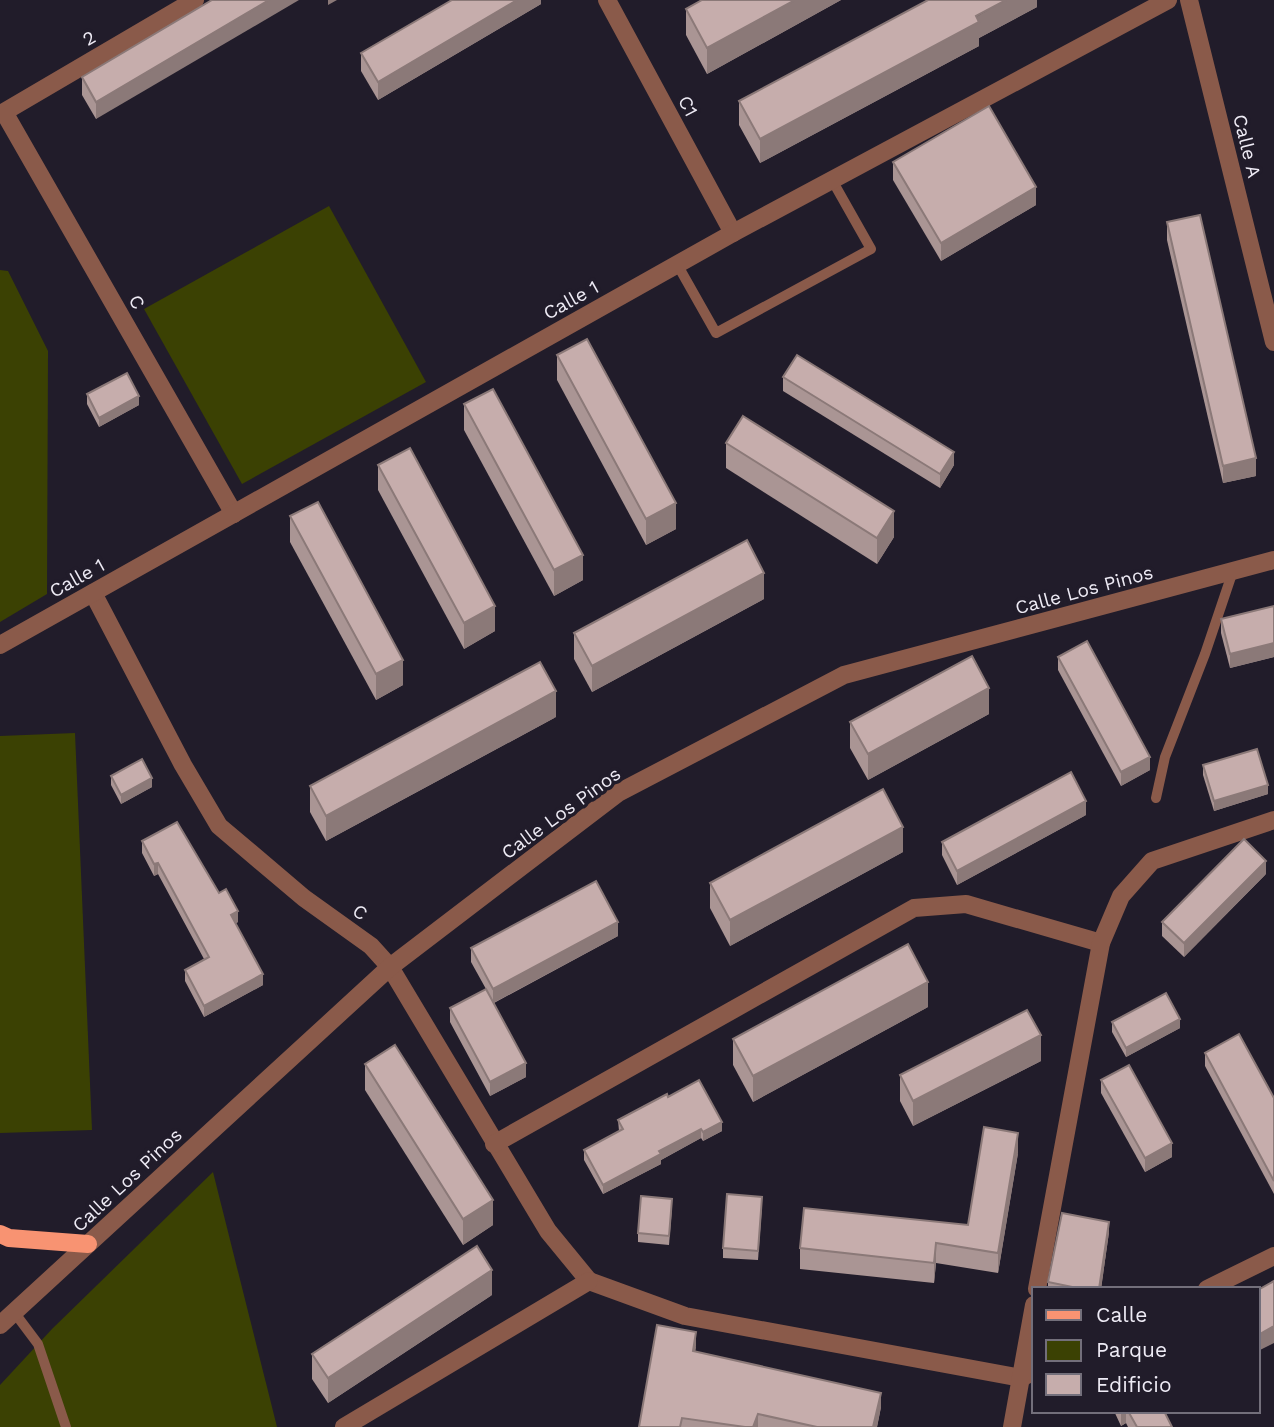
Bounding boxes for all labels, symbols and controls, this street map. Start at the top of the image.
street label: 2 [78,25,100,51]
street label: C1 [673,92,703,120]
street label: Calle A [1228,112,1266,181]
street label: Calle 1 [539,275,603,325]
street label: C [124,291,150,313]
street label: Calle 1 [45,553,109,603]
street label: Calle Los Pinos [1013,561,1155,619]
street label: Calle Los Pinos [497,762,625,864]
street label: C [348,899,372,925]
street label: Calle Los Pinos [67,1123,187,1237]
legend [1032,1287,1260,1413]
text: Calle [1096,1302,1147,1327]
text: Parque [1096,1337,1167,1362]
text: Edificio [1096,1372,1172,1397]

